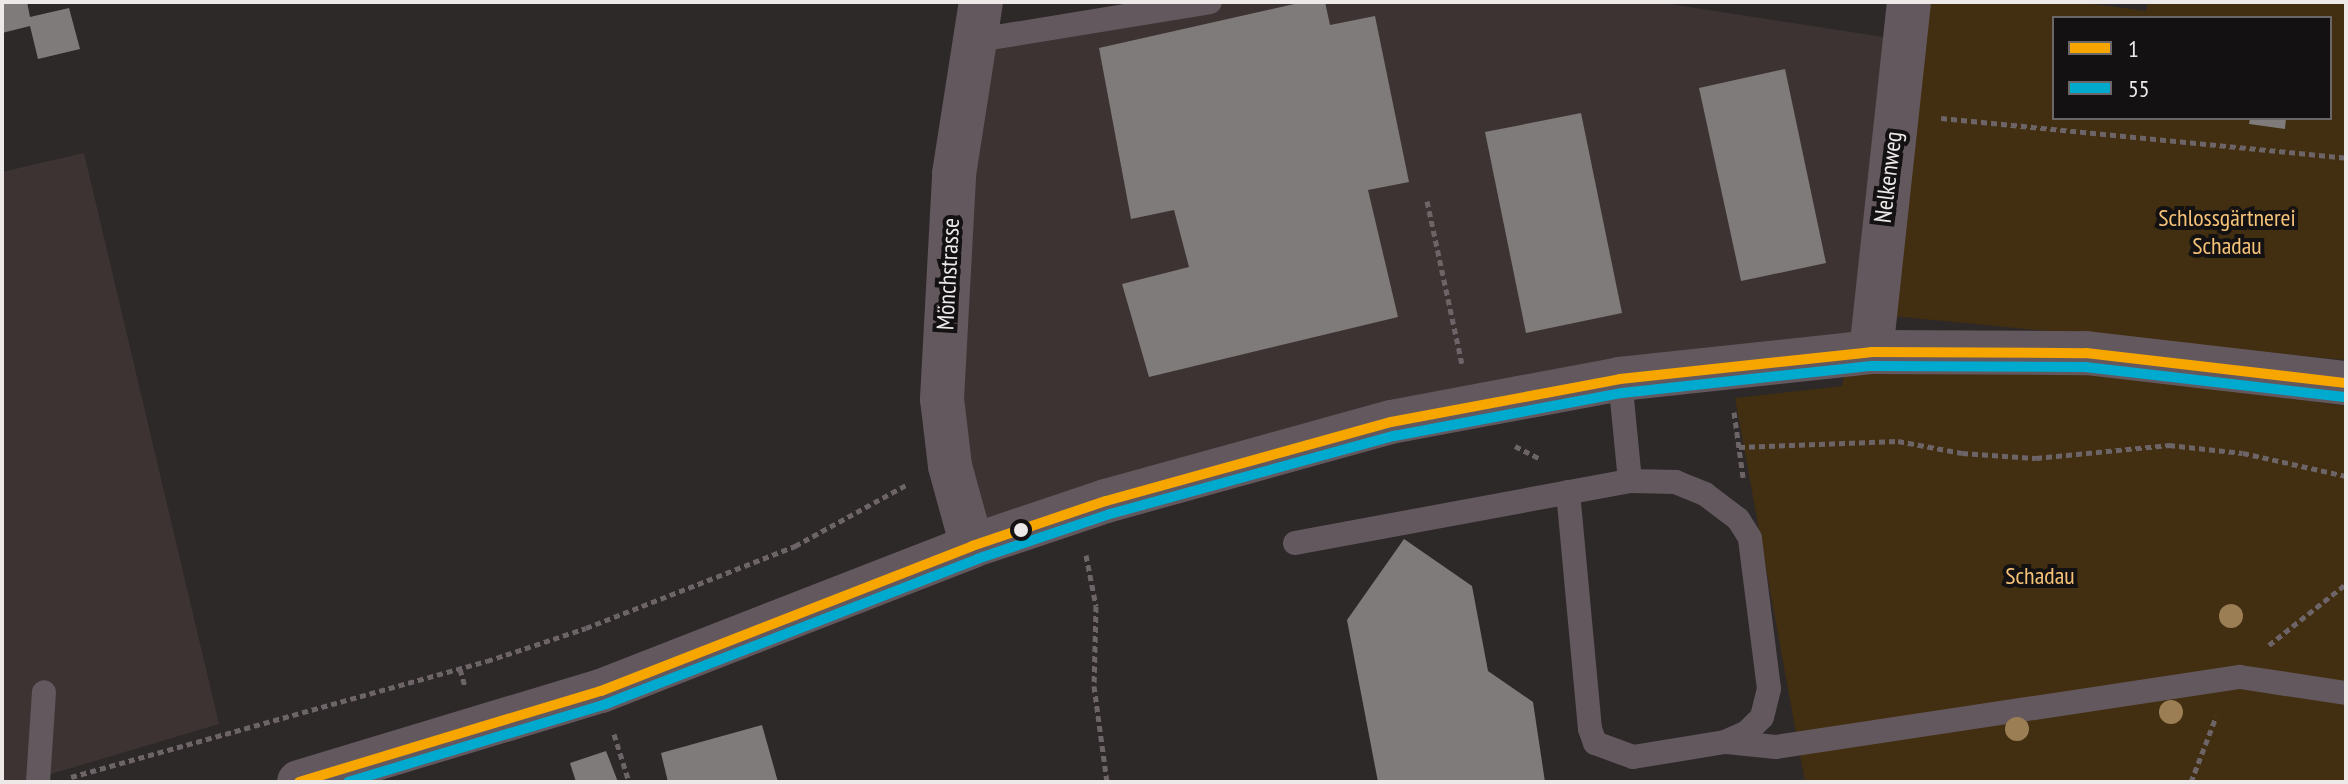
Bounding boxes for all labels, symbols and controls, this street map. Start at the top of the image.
legend [2052,16,2332,120]
text: 1 [2128,33,2139,64]
text: 55 [2128,73,2150,104]
street label: Nelkenweg [1868,130,1908,224]
park label: Schlossgärtnerei Schadau [2158,204,2296,260]
street label: Mönchstrasse [931,217,965,331]
unlabelled marker [1013,522,1029,538]
park label: Schadau [2005,562,2075,590]

